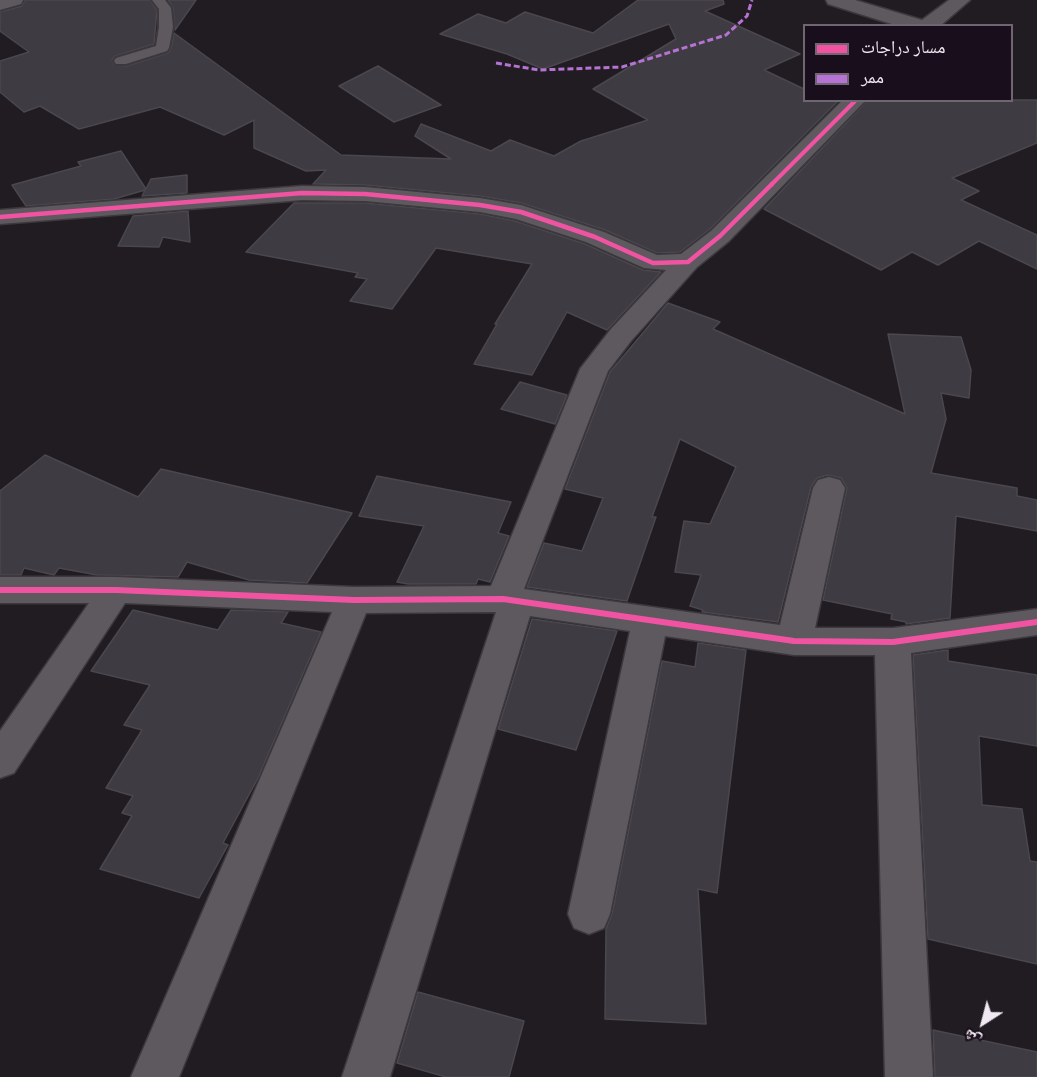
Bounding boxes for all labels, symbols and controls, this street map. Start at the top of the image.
legend [803,24,1013,102]
text: مسار دراجات [861,36,945,57]
text: ممر [861,66,884,87]
north arrow [953,993,1013,1053]
text: ش [960,1025,985,1051]

